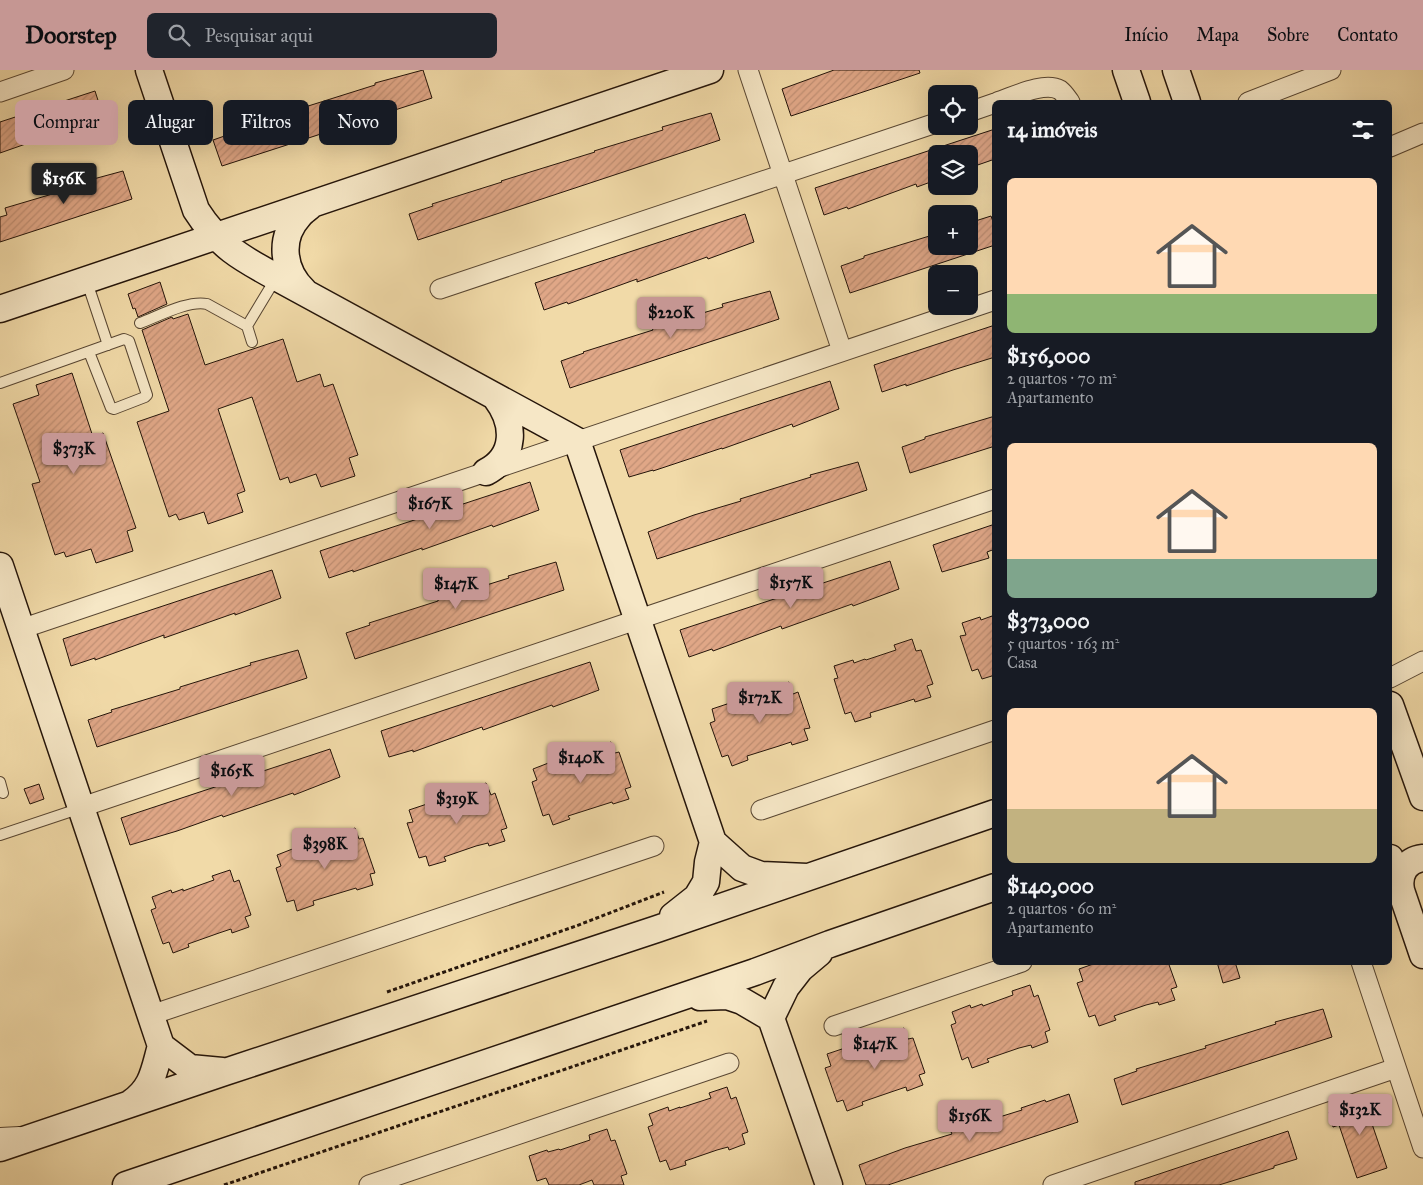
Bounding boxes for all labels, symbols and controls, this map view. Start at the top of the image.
search box [147,13,497,58]
text: Doorstep [25,20,117,50]
icon: search [165,21,193,49]
text: Pesquisar aqui [205,24,313,47]
text: Início [1124,24,1168,46]
text: Mapa [1196,24,1239,46]
text: Sobre [1267,24,1309,46]
text: Contato [1337,24,1398,46]
map controls [928,85,978,315]
button: locate [928,85,978,135]
chip: Comprar [15,100,118,145]
chip: Alugar [128,100,213,145]
chip: Filtros [223,100,309,145]
chip: Novo [319,100,397,145]
icon: filters [1349,116,1377,144]
text: 14 imóveis [1007,117,1097,143]
button: layers [928,145,978,195]
pin: $156K [29,162,99,205]
text: $156K [43,169,85,188]
button: + [928,205,978,255]
icon: home [1147,211,1237,301]
button: − [928,265,978,315]
pin: $220K [636,296,706,339]
text: $220K [648,303,694,322]
text: $156,000 [1007,343,1090,369]
text: 2 quartos · 70 m² [1007,369,1117,388]
text: Apartamento [1007,388,1093,407]
pin: $373K [39,432,109,475]
text: $373K [53,439,95,458]
icon: home [1147,476,1237,566]
pin: $167K [395,488,465,530]
text: $167K [408,494,452,513]
pin: $157K [756,566,826,609]
pin: $147K [421,568,491,610]
text: $157K [769,573,813,592]
text: $147K [434,574,478,593]
text: $373,000 [1007,608,1090,634]
text: 5 quartos · 163 m² [1007,634,1119,653]
text: Casa [1007,653,1037,672]
pin: $172K [725,682,795,724]
text: $172K [738,688,782,707]
icon: home [1147,741,1237,831]
pin: $140K [546,742,616,784]
text: $140K [558,748,604,767]
pin: $165K [197,754,267,797]
text: $165K [211,761,253,780]
pin: $319K [422,782,492,825]
text: $319K [436,789,478,808]
pin: $398K [290,828,360,870]
text: $398K [303,834,347,853]
text: $140,000 [1007,873,1094,899]
text: 2 quartos · 60 m² [1007,899,1116,918]
text: Apartamento [1007,918,1093,937]
pin: $147K [840,1028,910,1070]
text: $147K [853,1034,897,1053]
pin: $132K [1325,1094,1395,1136]
pin: $156K [935,1100,1005,1142]
text: $132K [1339,1100,1381,1119]
text: $156K [949,1106,991,1125]

